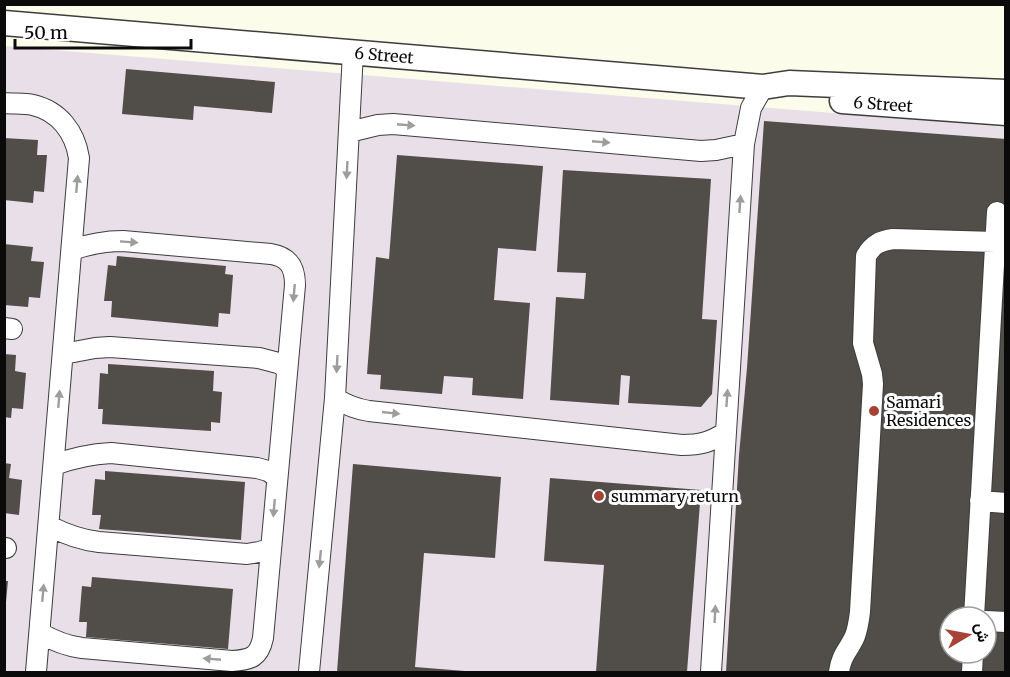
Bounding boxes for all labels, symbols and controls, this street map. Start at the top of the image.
scale bar [15,12,190,50]
text: 50 m [24,21,68,44]
street label: 6 Street [354,42,415,68]
street label: 6 Street [853,92,914,116]
one-way arrow [397,121,416,130]
one-way arrow [591,137,610,147]
one-way arrow [342,160,351,179]
one-way arrow [72,174,82,193]
one-way arrow [735,194,744,213]
one-way arrow [119,237,138,246]
one-way arrow [289,283,299,302]
one-way arrow [332,355,342,374]
one-way arrow [54,389,64,408]
one-way arrow [723,389,732,408]
place label: Samari Residences [886,392,971,430]
marker: Samari Residences [867,404,881,418]
one-way arrow [381,409,400,418]
place label: summary return [611,486,739,506]
marker: summary return [592,489,606,503]
one-way arrow [269,498,279,517]
one-way arrow [315,549,325,568]
one-way arrow [38,584,48,603]
one-way arrow [710,605,719,624]
north arrow [938,605,998,665]
text: ش [971,621,994,644]
one-way arrow [202,655,221,664]

